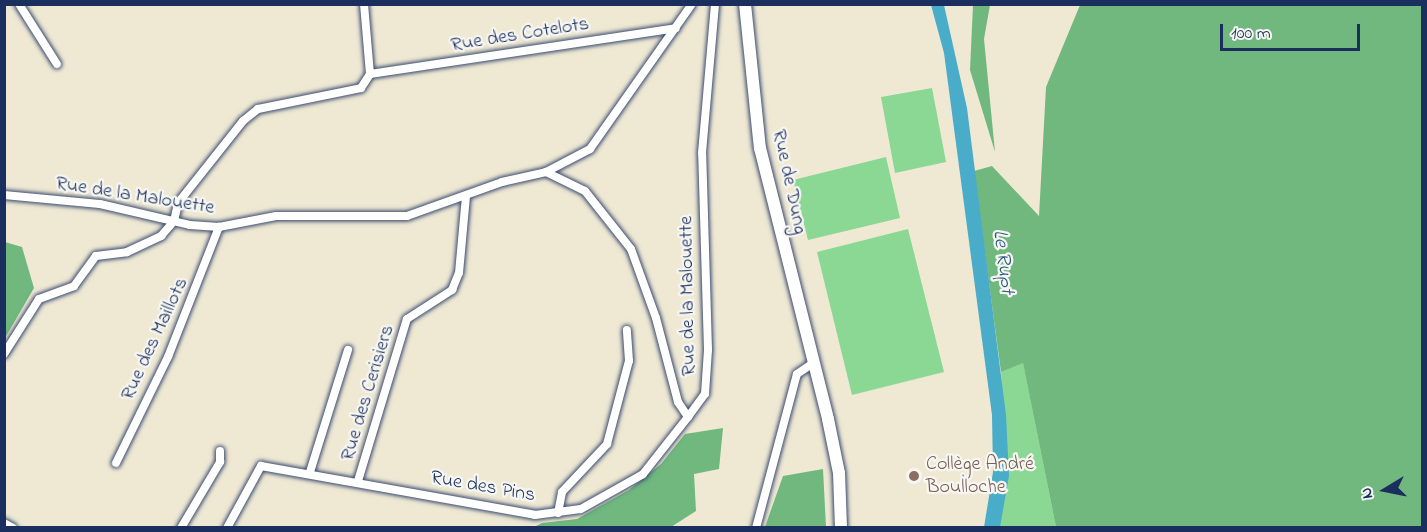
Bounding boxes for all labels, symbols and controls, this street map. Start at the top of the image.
street label: Rue des Cotelots [449,12,591,58]
scale bar [1223,12,1362,50]
text: 100 m [1231,21,1271,47]
street label: Rue de Dung [766,127,812,237]
street label: Rue de la Malouette [54,172,216,220]
street label: Rue de la Malouette [675,216,701,376]
water label: Le Rupt [987,228,1019,296]
street label: Rue des Maillots [116,274,194,404]
street label: Rue des Cerisiers [336,322,400,464]
place label: Collège André Boulloche [926,452,1034,499]
north arrow [1355,460,1415,520]
street label: Rue des Pins [429,466,537,508]
marker: Collège André Boulloche [907,469,921,483]
text: N [1355,486,1380,501]

